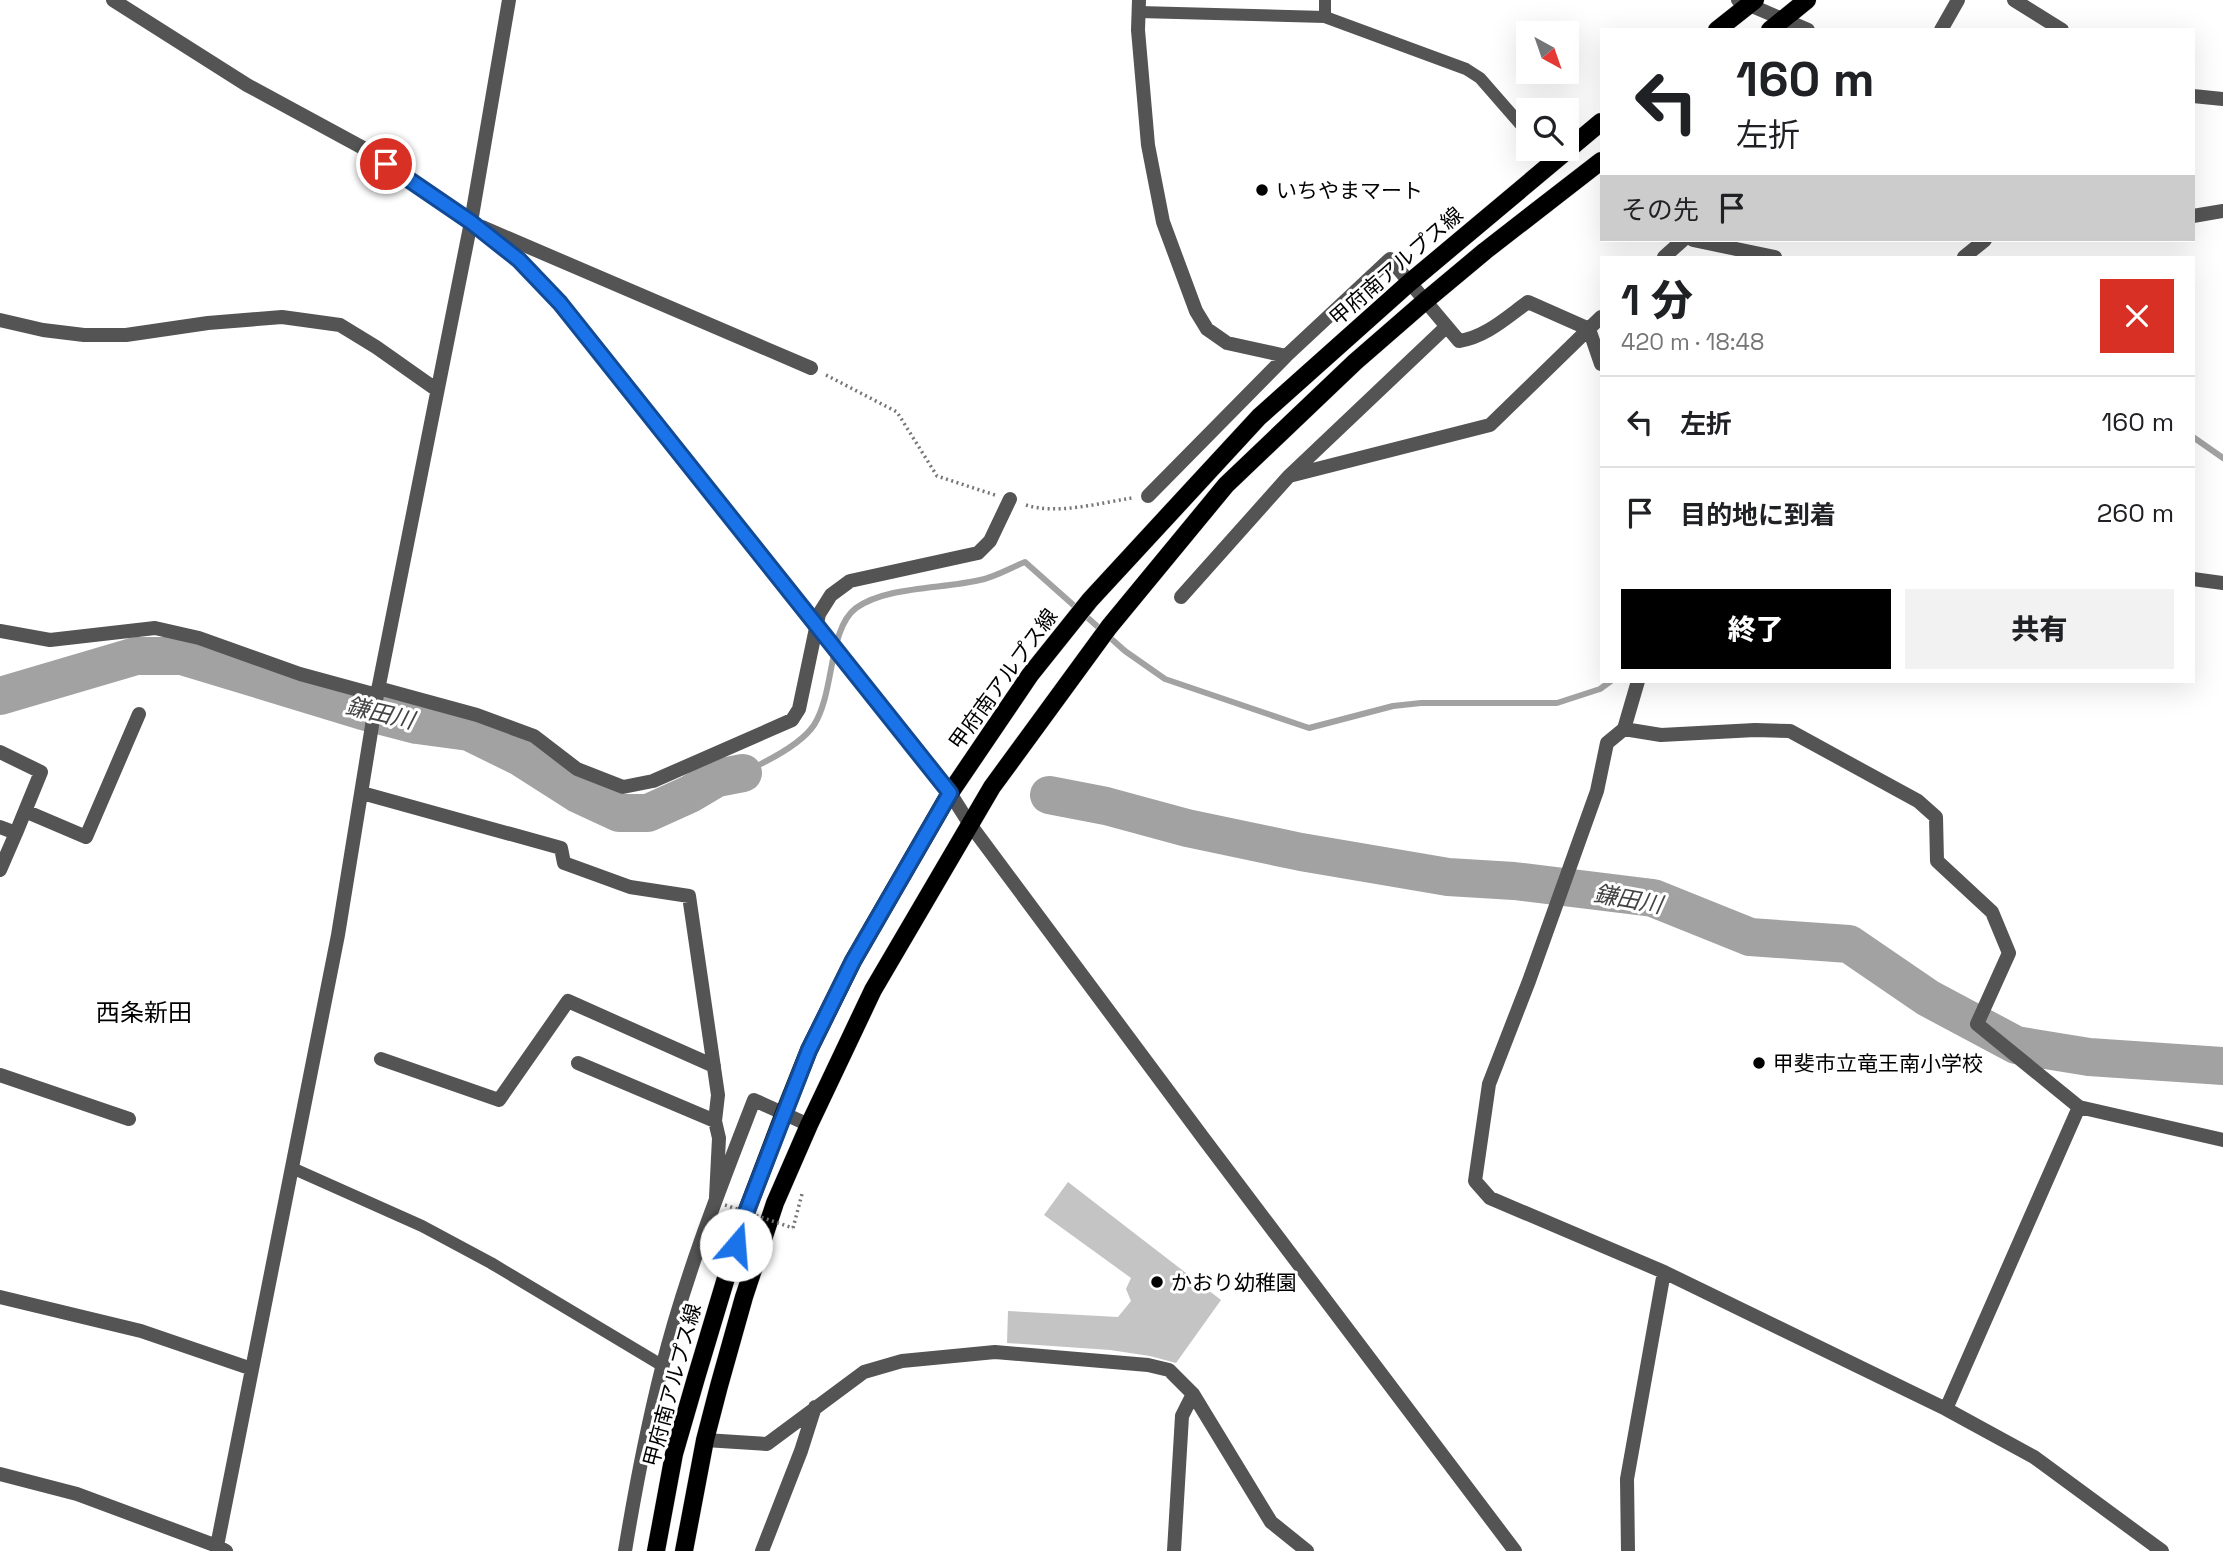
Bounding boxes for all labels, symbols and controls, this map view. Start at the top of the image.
north arrow [1516,21,1578,84]
map controls [1516,21,1579,161]
text: 160 m [1736,48,1874,110]
icon: left [1621,56,1712,147]
button: search [1516,98,1579,161]
text: 左折 [1736,115,1800,155]
pin [356,134,416,194]
icon: arrive [367,145,405,183]
place label: いちやまマート [1276,177,1423,204]
marker: いちやまマート [1254,182,1270,198]
icon: arrive [1713,189,1751,227]
text: その先 [1621,193,1699,227]
street label: 甲府南アルプス線 [1324,201,1468,331]
text: 1 分 [1621,274,1693,327]
button: close [2100,279,2174,353]
text: 420 m · 18:48 [1621,327,1764,357]
icon: left [1621,403,1659,441]
text: 160 m [2102,405,2174,439]
text: 左折 [1680,407,1732,441]
icon: arrive [1621,494,1659,532]
text: 260 m [2097,496,2174,530]
text: 目的地に到着 [1680,498,1836,532]
button: 終了 [1621,589,1891,669]
button: 共有 [1905,589,2174,669]
street label: 甲府南アルプス線 [943,603,1063,755]
water label: 鎌田川 [343,691,420,736]
water label: 鎌田川 [1591,878,1668,920]
district label: 西条新田 [96,997,192,1028]
place label: 甲斐市立竜王南小学校 [1773,1050,1983,1077]
marker: 甲斐市立竜王南小学校 [1751,1055,1767,1071]
position arrow [699,1208,773,1282]
place label: かおり幼稚園 [1171,1269,1297,1296]
marker: かおり幼稚園 [1149,1274,1165,1290]
street label: 甲府南アルプス線 [637,1300,707,1470]

